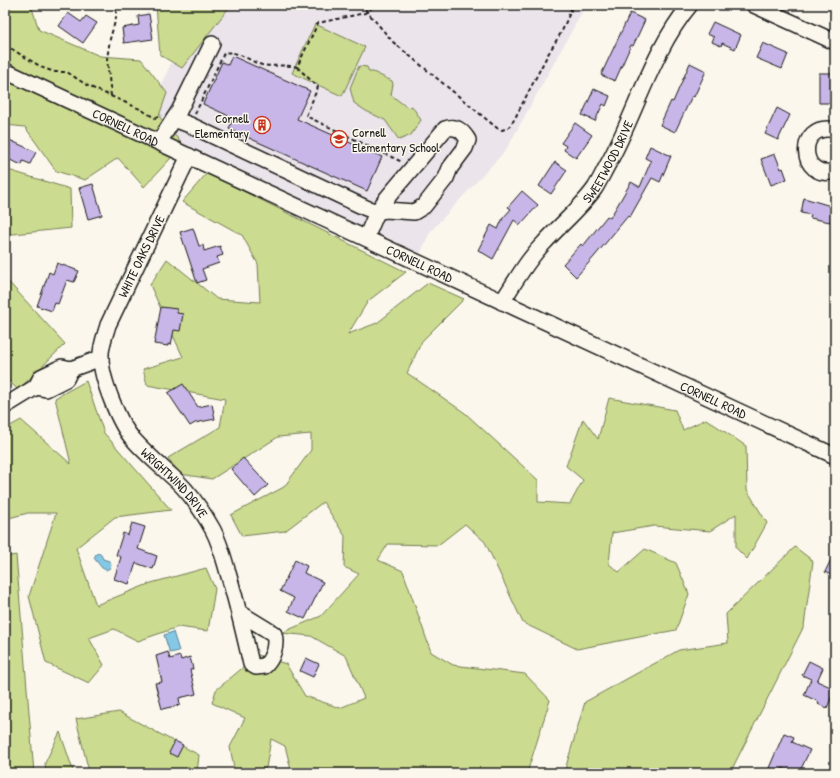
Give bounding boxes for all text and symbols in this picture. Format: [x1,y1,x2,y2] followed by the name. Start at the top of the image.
[90,104,163,150] street label: CORNELL ROAD
[195,109,249,142] place label: Cornell Elementary
[252,115,272,135] building icon: Cornell Elementary
[578,117,637,207] street label: SWEETWOOD DRIVE
[352,123,440,156] place label: Cornell Elementary School
[329,129,349,149] school or university icon: Cornell Elementary School
[113,212,169,300] street label: WHITE OAKS DRIVE
[383,240,456,287] street label: CORNELL ROAD
[677,376,750,423] street label: CORNELL ROAD
[137,444,213,521] street label: WRIGHTWIND DRIVE

